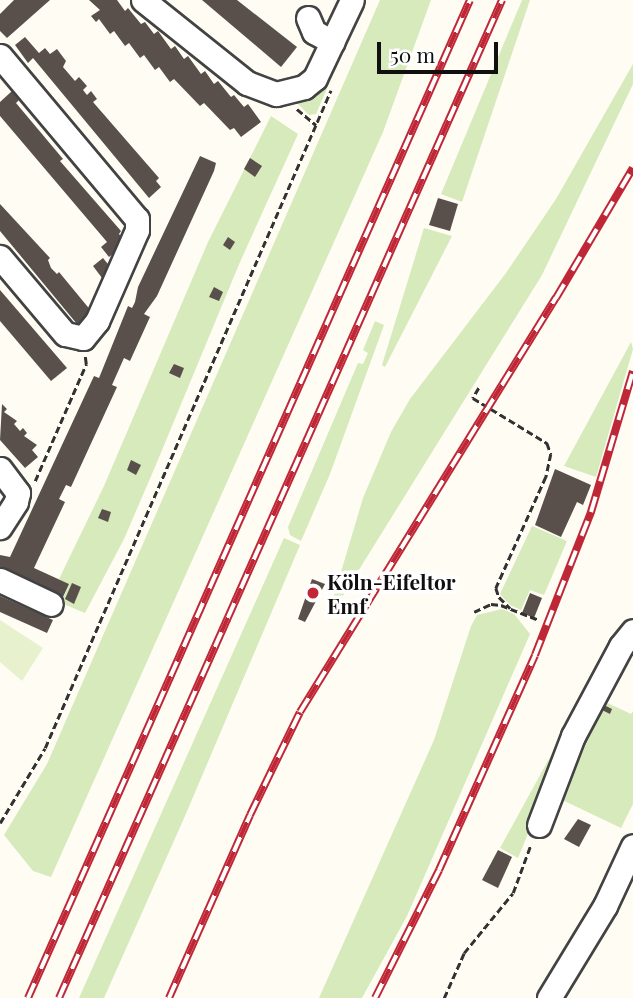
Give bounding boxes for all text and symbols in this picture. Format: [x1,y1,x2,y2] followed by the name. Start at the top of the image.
[381,28,502,72] scale bar
[390,40,435,68] text: 50 m
[327,568,456,618] place label: Köln-Eifeltor Emf
[305,585,321,601] marker: Köln-Eifeltor Emf

